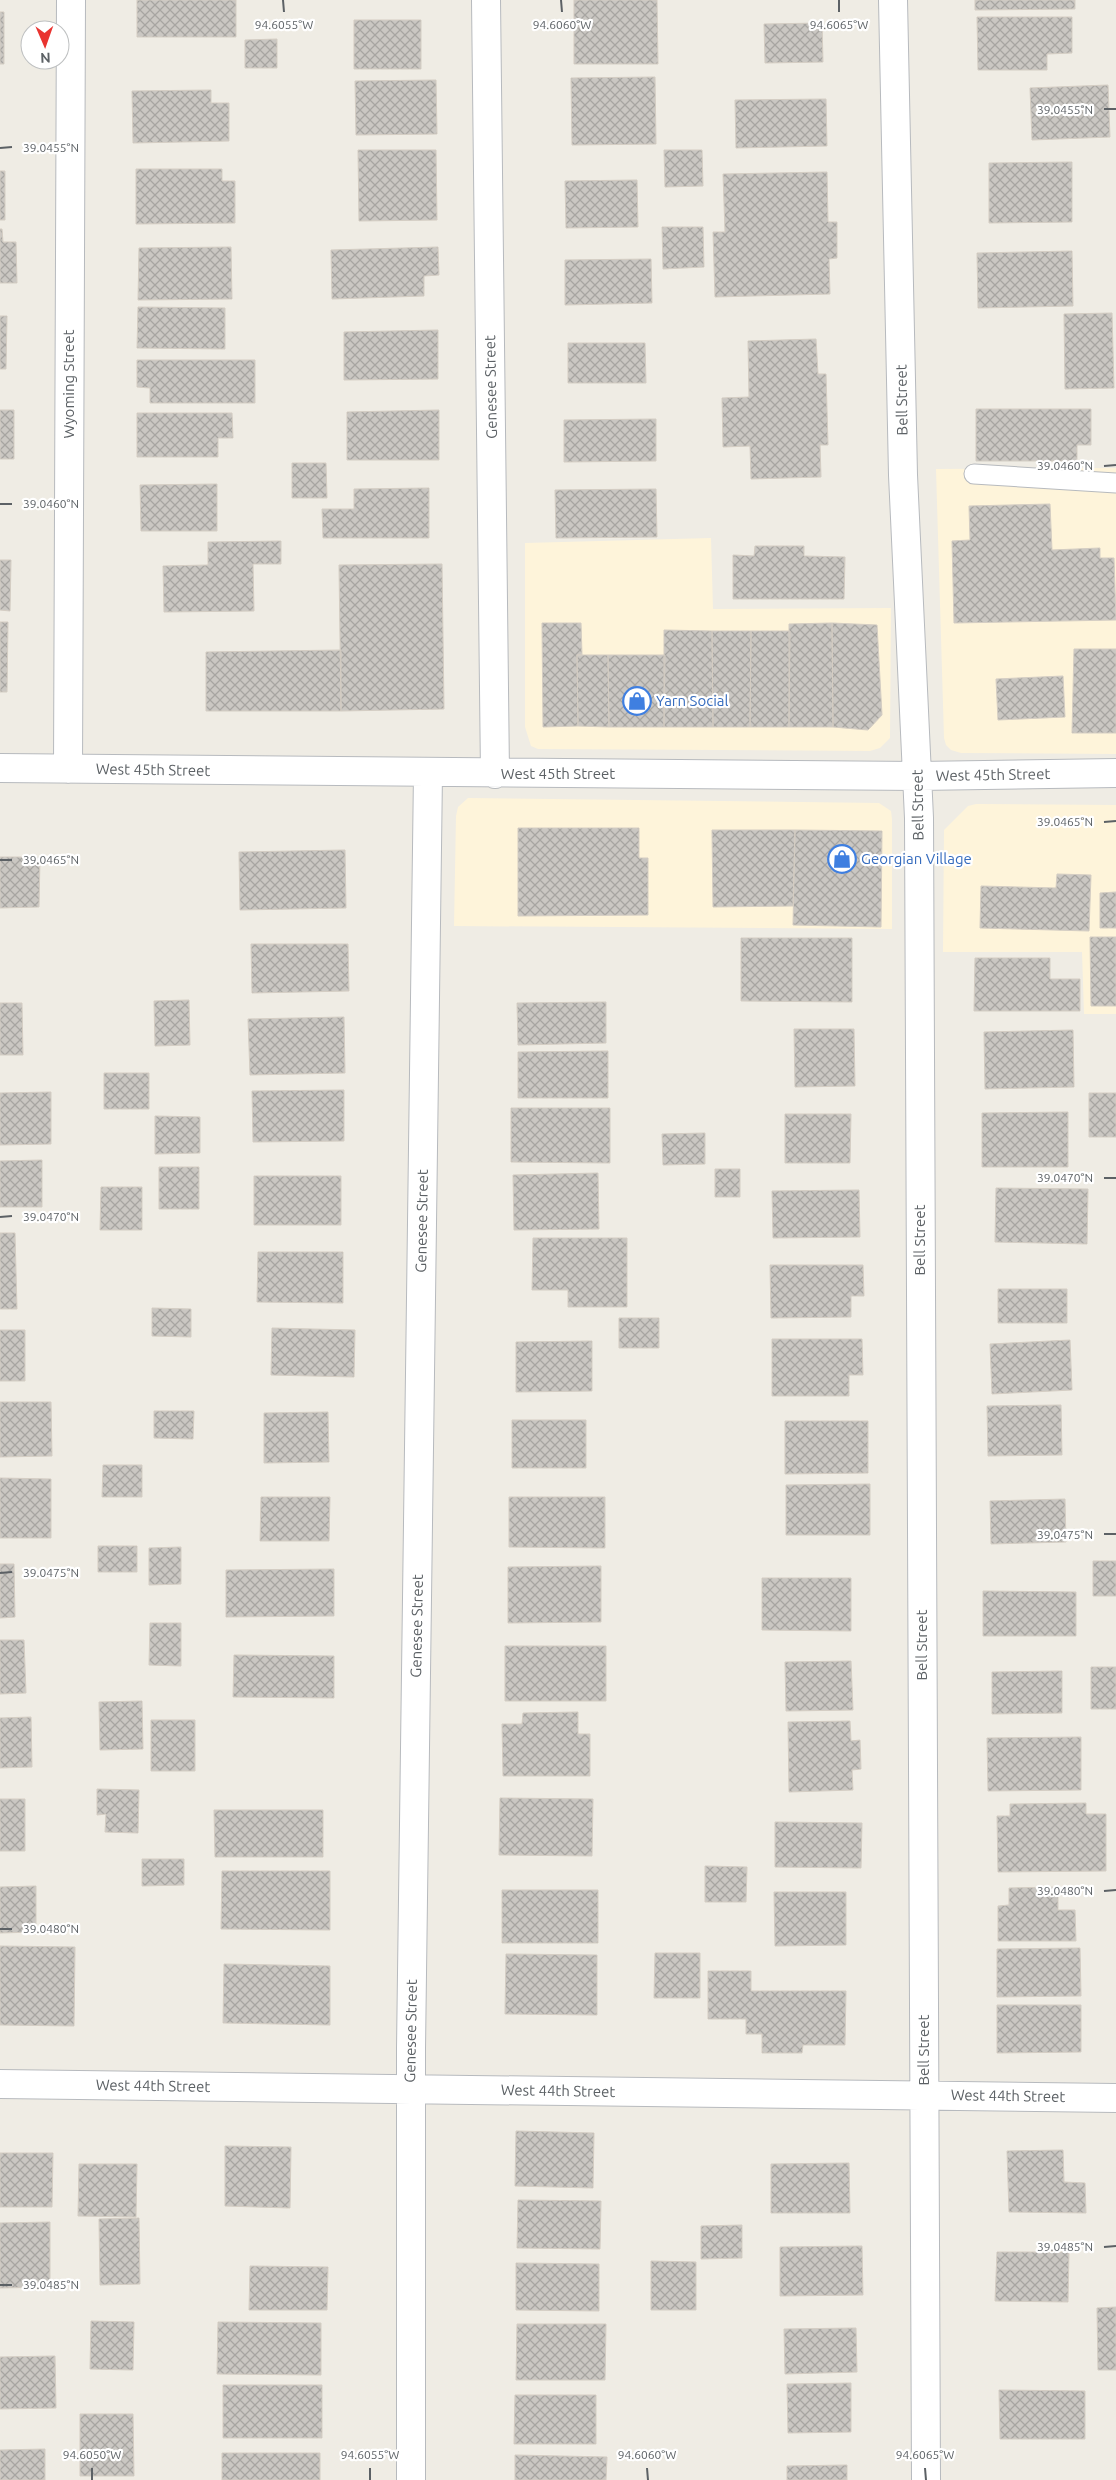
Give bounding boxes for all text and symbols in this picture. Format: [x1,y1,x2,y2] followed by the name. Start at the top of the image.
[255,18,313,31] text: 94.6055°W
[533,18,591,31] text: 94.6060°W
[810,18,868,31] text: 94.6065°W
[20,20,70,70] north arrow
[40,50,51,66] text: N
[1037,103,1093,116] text: 39.0455°N
[23,141,79,154] text: 39.0455°N
[60,329,77,438] street label: Wyoming Street
[481,335,500,439] street label: Genesee Street
[892,364,911,436] street label: Bell Street
[1037,459,1093,472] text: 39.0460°N
[23,497,79,510] text: 39.0460°N
[622,686,652,716] shop icon: Yarn Social
[656,692,729,709] place label: Yarn Social
[96,760,210,779] street label: West 45th Street
[501,765,615,782] street label: West 45th Street
[936,765,1050,784] street label: West 45th Street
[908,769,927,841] street label: Bell Street
[1037,815,1093,828] text: 39.0465°N
[827,844,857,874] shop icon: Georgian Village
[861,850,972,867] place label: Georgian Village
[23,853,79,866] text: 39.0465°N
[412,1169,431,1273] street label: Genesee Street
[1037,1171,1093,1184] text: 39.0470°N
[911,1204,928,1275] street label: Bell Street
[23,1210,79,1223] text: 39.0470°N
[1037,1528,1093,1541] text: 39.0475°N
[23,1566,79,1579] text: 39.0475°N
[407,1574,426,1678] street label: Genesee Street
[913,1609,930,1680] street label: Bell Street
[1037,1884,1093,1897] text: 39.0480°N
[23,1922,79,1935] text: 39.0480°N
[401,1979,420,2083] street label: Genesee Street
[915,2014,932,2085] street label: Bell Street
[96,2076,210,2095] street label: West 44th Street
[501,2081,615,2100] street label: West 44th Street
[951,2086,1065,2105] street label: West 44th Street
[1037,2240,1093,2253] text: 39.0485°N
[23,2278,79,2291] text: 39.0485°N
[63,2448,121,2461] text: 94.6050°W
[341,2448,399,2461] text: 94.6055°W
[618,2448,676,2461] text: 94.6060°W
[896,2448,954,2461] text: 94.6065°W

